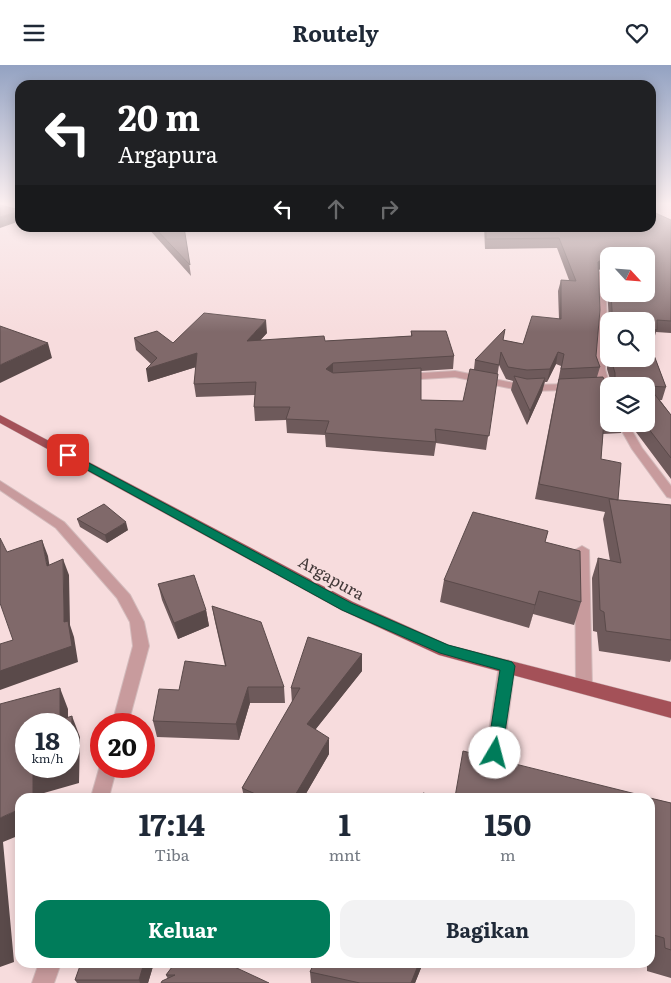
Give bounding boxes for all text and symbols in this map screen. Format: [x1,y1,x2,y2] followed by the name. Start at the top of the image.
[292,16,379,49] text: Routely
[20,19,48,47] icon: menu
[623,19,651,47] icon: heart
[118,90,200,142] text: 20 m
[35,100,100,165] icon: left
[118,137,218,170] text: Argapura
[269,195,297,223] icon: left
[322,195,350,223] icon: ahead
[375,195,403,223] icon: right
[600,247,655,303] north arrow
[600,247,655,432] map controls
[600,312,655,367] button: search
[600,377,655,432] button: layers
[47,434,89,476] pin
[54,441,82,469] icon: arrive
[295,549,370,605] street label: Argapura
[90,713,155,778] speed limit sign: 20
[35,721,60,758] text: 18
[468,726,520,778] position arrow
[32,749,63,767] text: km/h
[139,801,205,845] text: 17:14
[338,801,351,845] text: 1
[484,801,531,845] text: 150
[154,842,189,866] text: Tiba
[329,842,361,866] text: mnt
[500,842,516,866] text: m
[35,900,330,958] button: Keluar
[340,900,635,958] button: Bagikan

